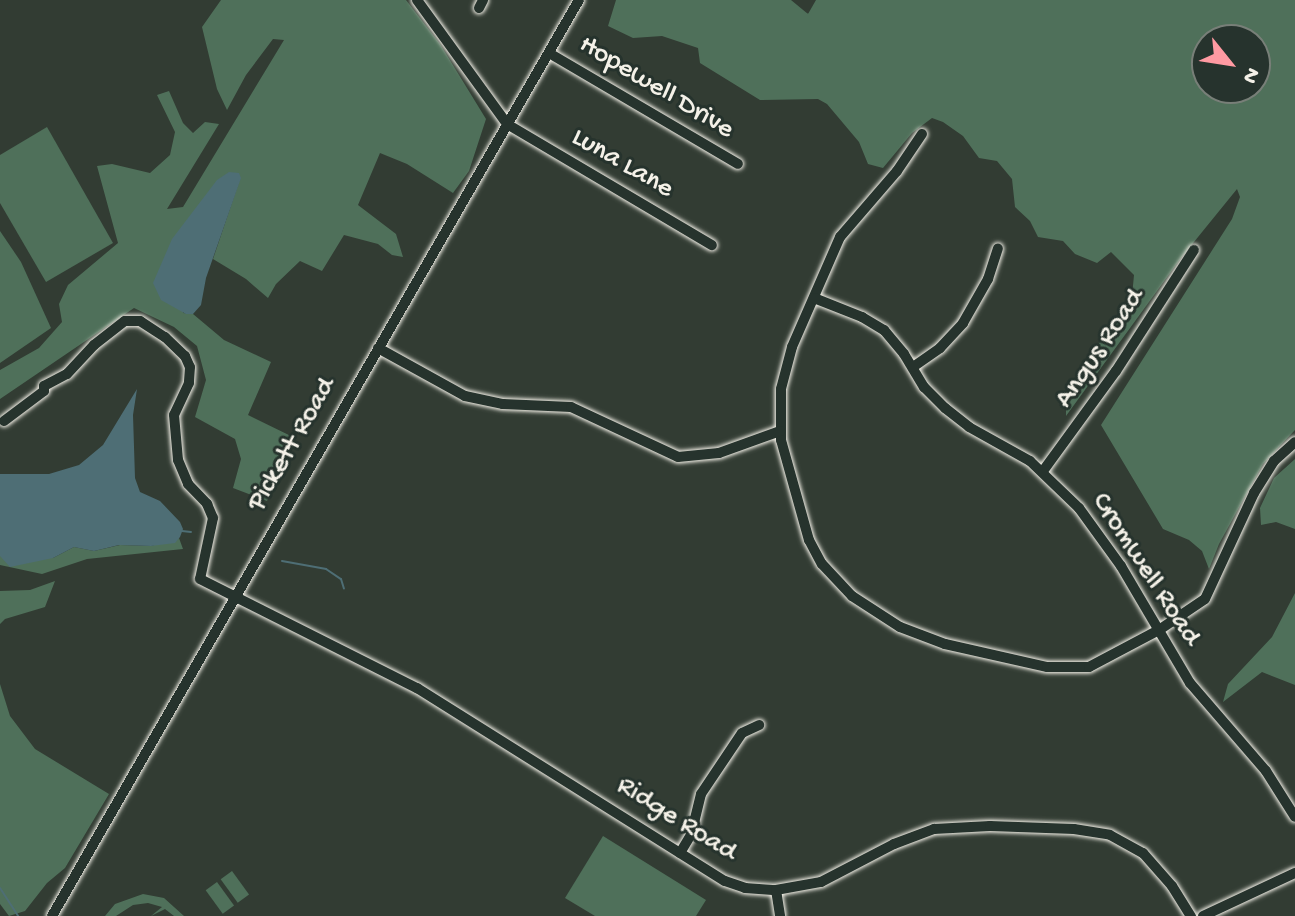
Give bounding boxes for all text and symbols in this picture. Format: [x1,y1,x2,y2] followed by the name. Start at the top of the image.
[1191,24,1271,104] north arrow
[572,29,740,147] street label: Hopewell Drive
[1235,62,1265,88] text: N
[565,121,679,207] street label: Luna Lane
[1049,283,1153,415] street label: Angus Road
[241,372,345,518] street label: Pickett Road
[1083,487,1207,653] street label: Cromwell Road
[610,770,742,870] street label: Ridge Road

